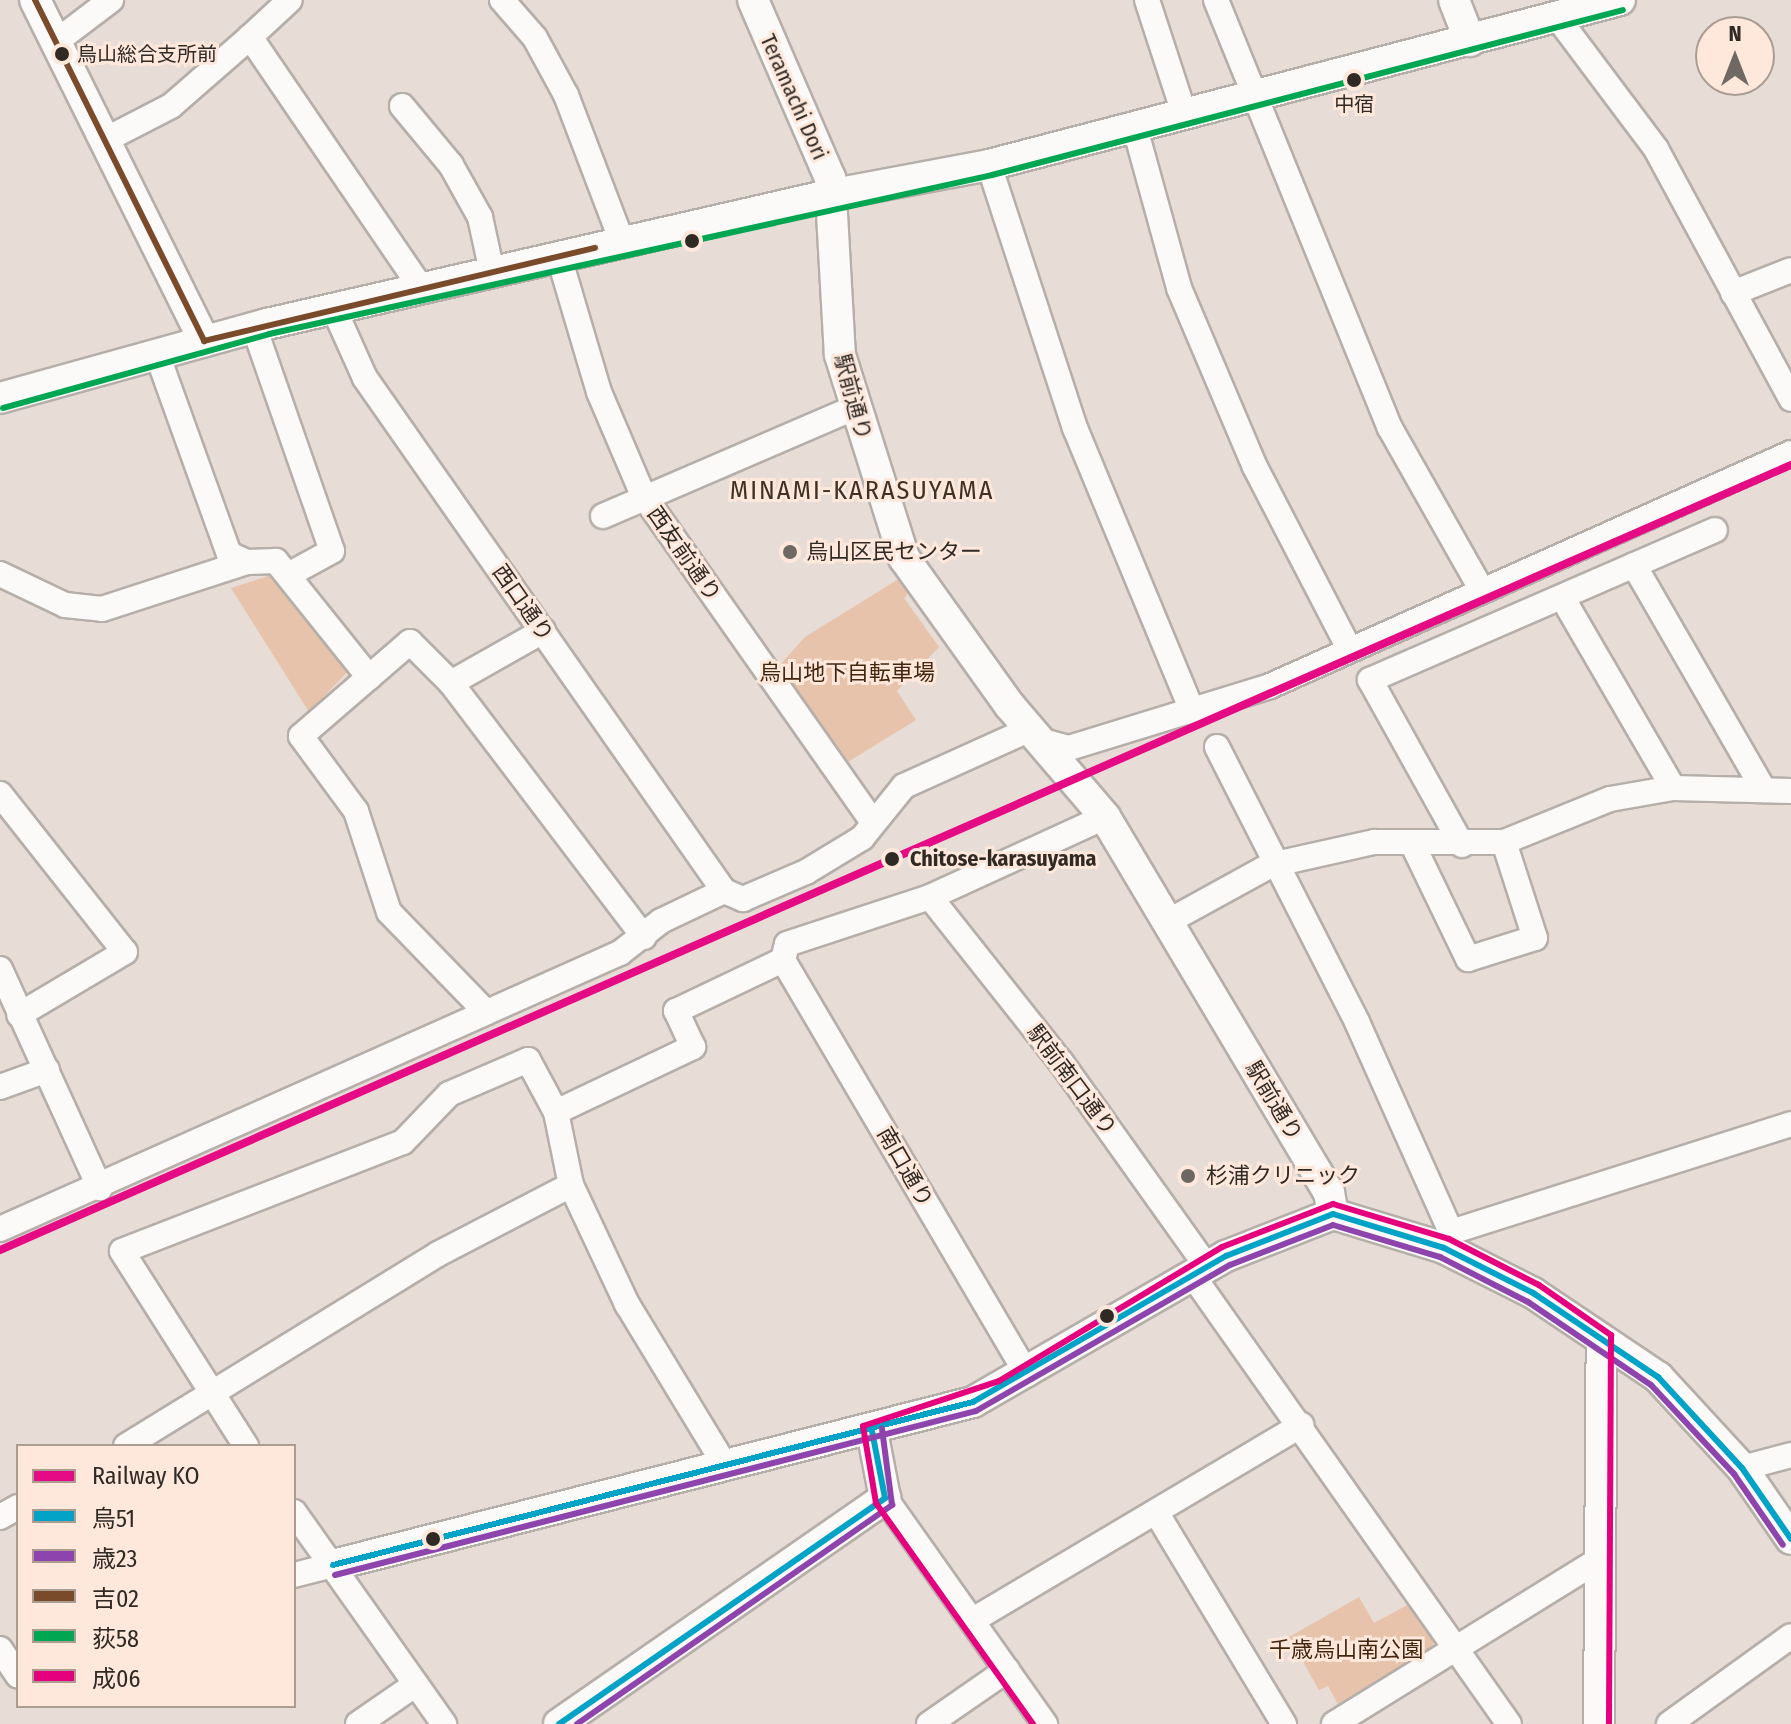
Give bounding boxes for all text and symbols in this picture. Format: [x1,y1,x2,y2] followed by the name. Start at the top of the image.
[1695,16,1775,96] north arrow
[1728,20,1742,47] text: N
[755,30,833,164] street label: Teramachi Dori
[77,42,217,66] place label: 烏山総合支所前
[54,46,70,62] marker: 烏山総合支所前
[1346,72,1362,88] marker: 中宿
[1334,92,1374,116] place label: 中宿
[684,233,700,249] unlabelled marker
[829,351,877,443] street label: 駅前通り
[730,475,994,507] district label: MINAMI-KARASUYAMA
[642,501,726,607] street label: 西友前通り
[806,539,982,565] place label: 烏山区民センター
[781,543,799,561] marker: 烏山区民センター
[487,559,559,647] street label: 西口通り
[759,660,935,686] park label: 烏山地下自転車場
[910,846,1096,872] place label: Chitose-karasuyama
[881,848,903,870] marker: Chitose-karasuyama
[1022,1019,1122,1141] street label: 駅前南口通り
[1240,1056,1308,1146] street label: 駅前通り
[872,1122,938,1212] street label: 南口通り
[1206,1163,1360,1189] place label: 杉浦クリニック
[1177,1165,1199,1187] marker: 杉浦クリニック
[1099,1308,1115,1324] unlabelled marker
[16,1444,296,1708] legend
[92,1462,200,1490] text: Railway KO
[92,1505,135,1533] text: 烏51
[425,1531,441,1547] unlabelled marker
[92,1545,137,1573] text: 歳23
[92,1585,139,1613] text: 吉02
[92,1625,139,1653] text: 荻58
[1269,1637,1423,1663] park label: 千歳烏山南公園
[92,1665,140,1693] text: 成06

